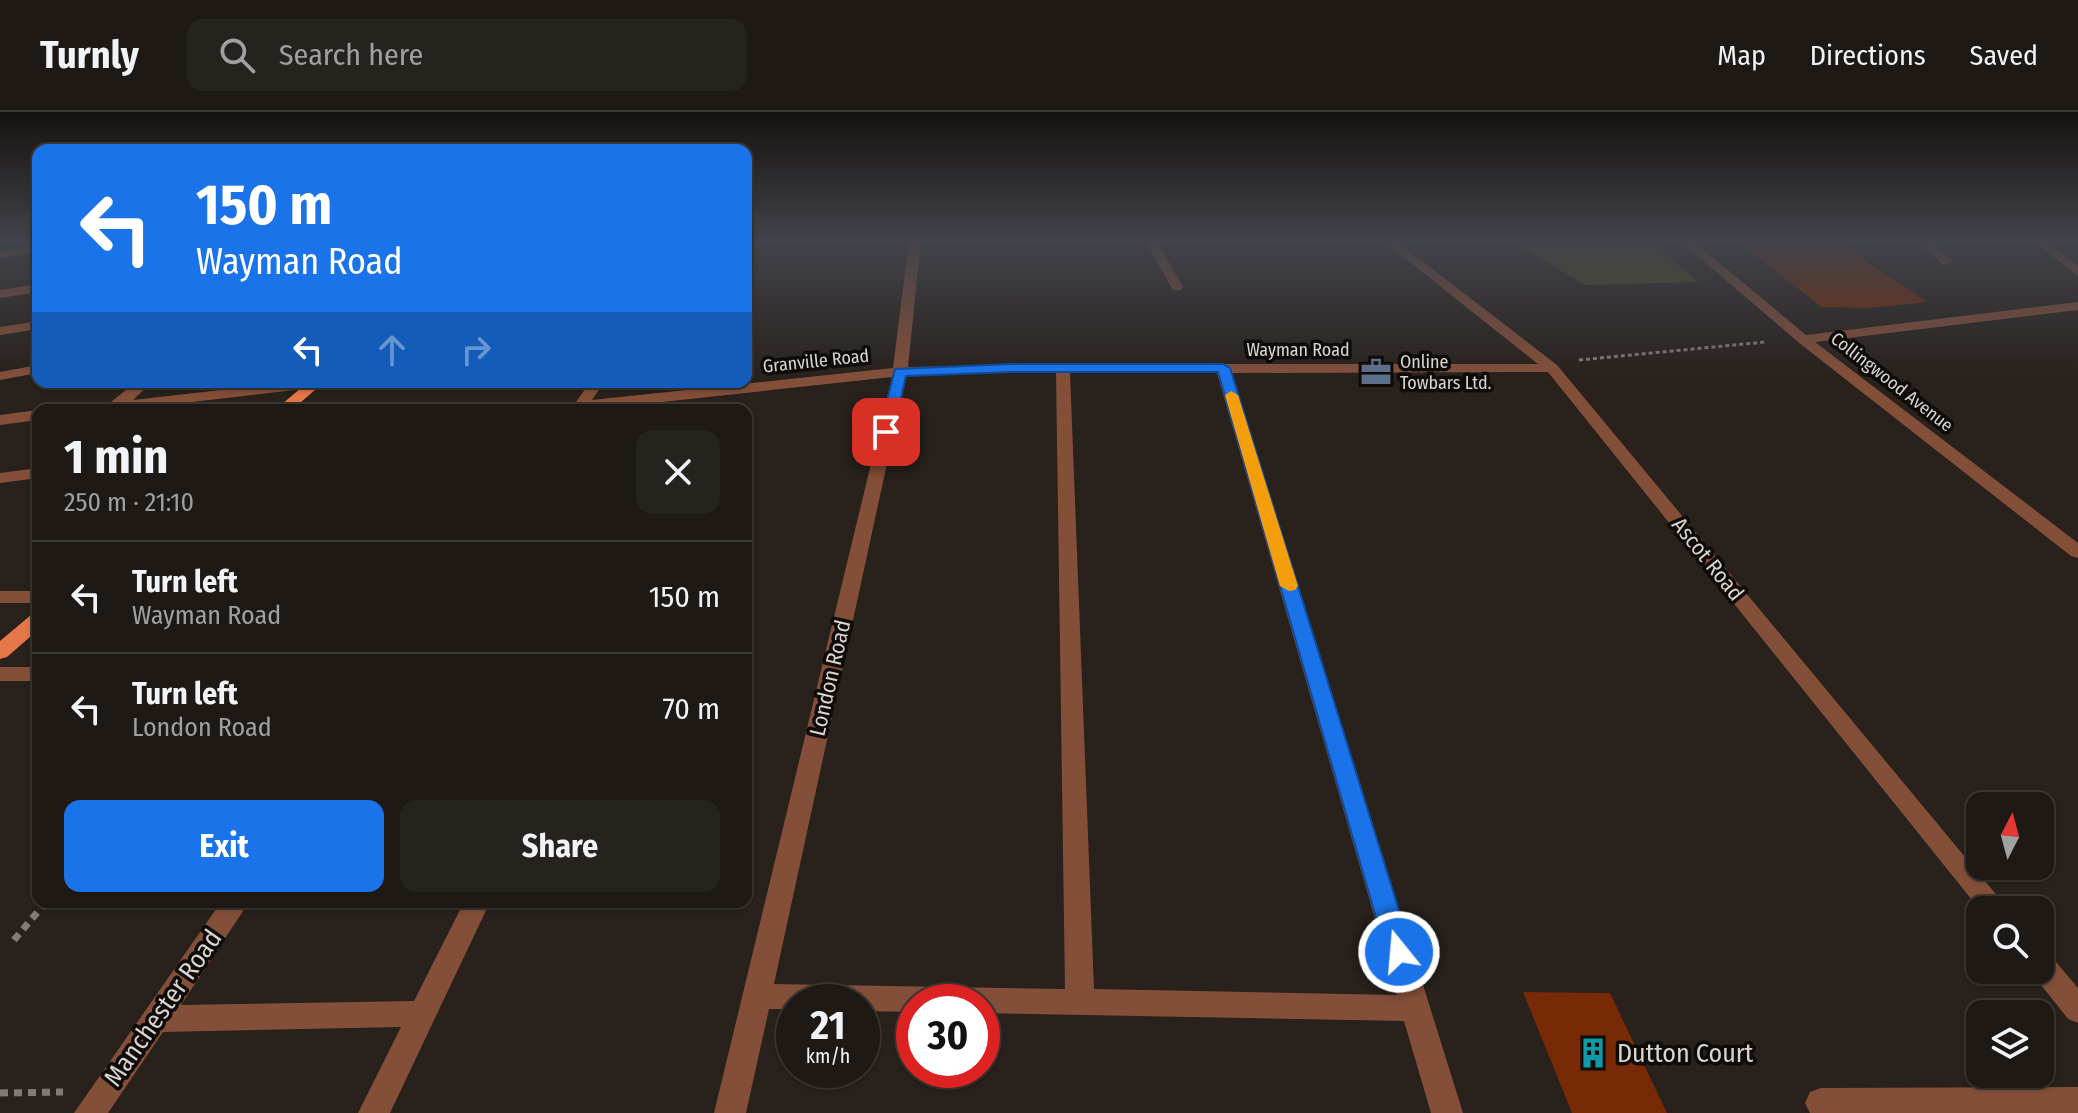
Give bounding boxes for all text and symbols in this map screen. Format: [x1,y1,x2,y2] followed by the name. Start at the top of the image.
[187,19,747,91] search box
[40,32,139,78] text: Turnly
[215,33,259,77] icon: search
[279,37,423,73] text: Search here
[1717,39,1766,72] text: Map
[1810,39,1926,72] text: Directions
[1970,39,2038,72] text: Saved
[196,172,332,239] text: 150 m
[64,176,168,280] icon: left
[196,240,402,284] text: Wayman Road
[1827,327,1958,437] street label: Collingwood Avenue
[286,328,330,372] icon: left
[370,328,414,372] icon: ahead
[454,328,498,372] icon: right
[1246,339,1350,361] street label: Wayman Road
[762,344,870,378] street label: Granville Road
[1400,351,1492,394] place label: Online Towbars Ltd.
[1359,355,1393,389] office icon: Online Towbars Ltd.
[852,398,920,466] pin
[864,410,908,454] icon: arrive
[64,428,169,486] text: 1 min
[636,430,720,514] button: close
[64,487,194,518] text: 250 m · 21:10
[1666,512,1750,606] street label: Ascot Road
[132,564,238,600] text: Turn left
[64,575,108,619] icon: left
[649,579,720,615] text: 150 m
[132,600,281,631] text: Wayman Road
[804,617,856,739] street label: London Road
[132,676,238,712] text: Turn left
[64,687,108,731] icon: left
[662,691,720,727] text: 70 m
[132,712,272,743] text: London Road
[1966,792,2054,880] north arrow
[1966,792,2054,1088] map controls
[64,800,384,892] button: Exit
[400,800,720,892] button: Share
[1966,896,2054,984] button: search
[1357,910,1441,994] position arrow
[98,924,228,1092] street label: Manchester Road
[896,984,1000,1088] speed limit sign: 30
[1966,1000,2054,1088] button: layers
[811,1002,845,1050] text: 21
[1576,1036,1610,1070] building icon: Dutton Court
[1617,1038,1754,1069] place label: Dutton Court
[806,1044,850,1068] text: km/h

